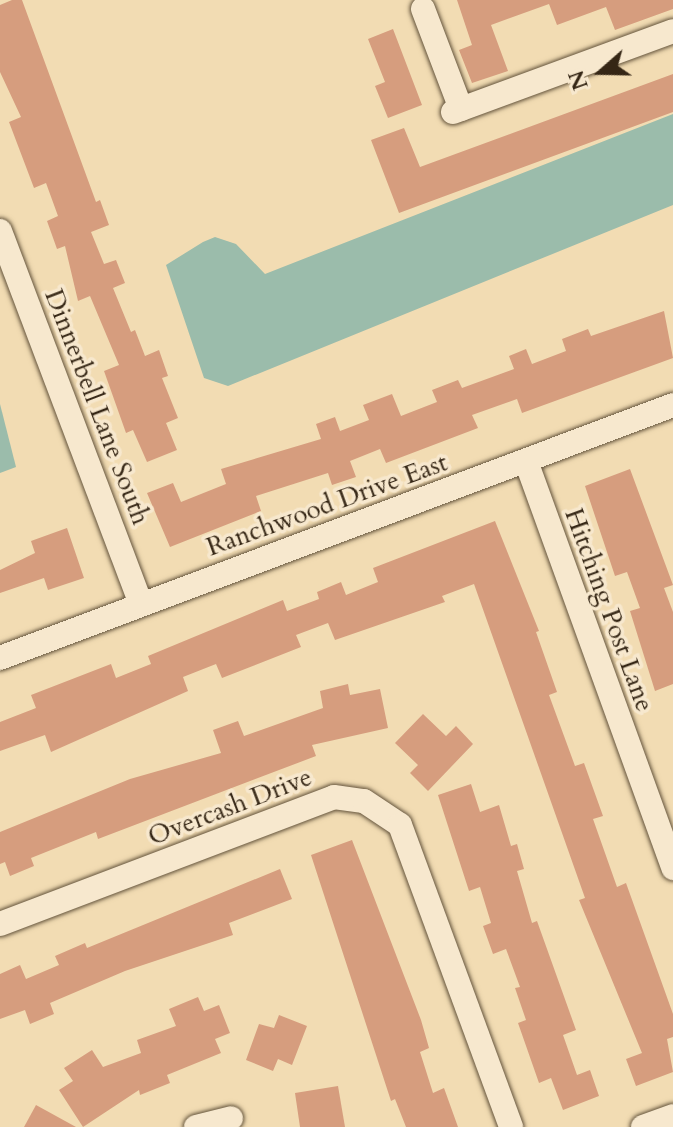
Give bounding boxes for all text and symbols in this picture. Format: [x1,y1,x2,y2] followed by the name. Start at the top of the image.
[561,32,641,112] north arrow
[561,66,596,94] text: N
[38,285,156,529] street label: Dinnerbell Lane South
[202,447,452,563] street label: Ranchwood Drive East
[558,504,660,716] street label: Hitching Post Lane
[144,761,316,853] street label: Overcash Drive

